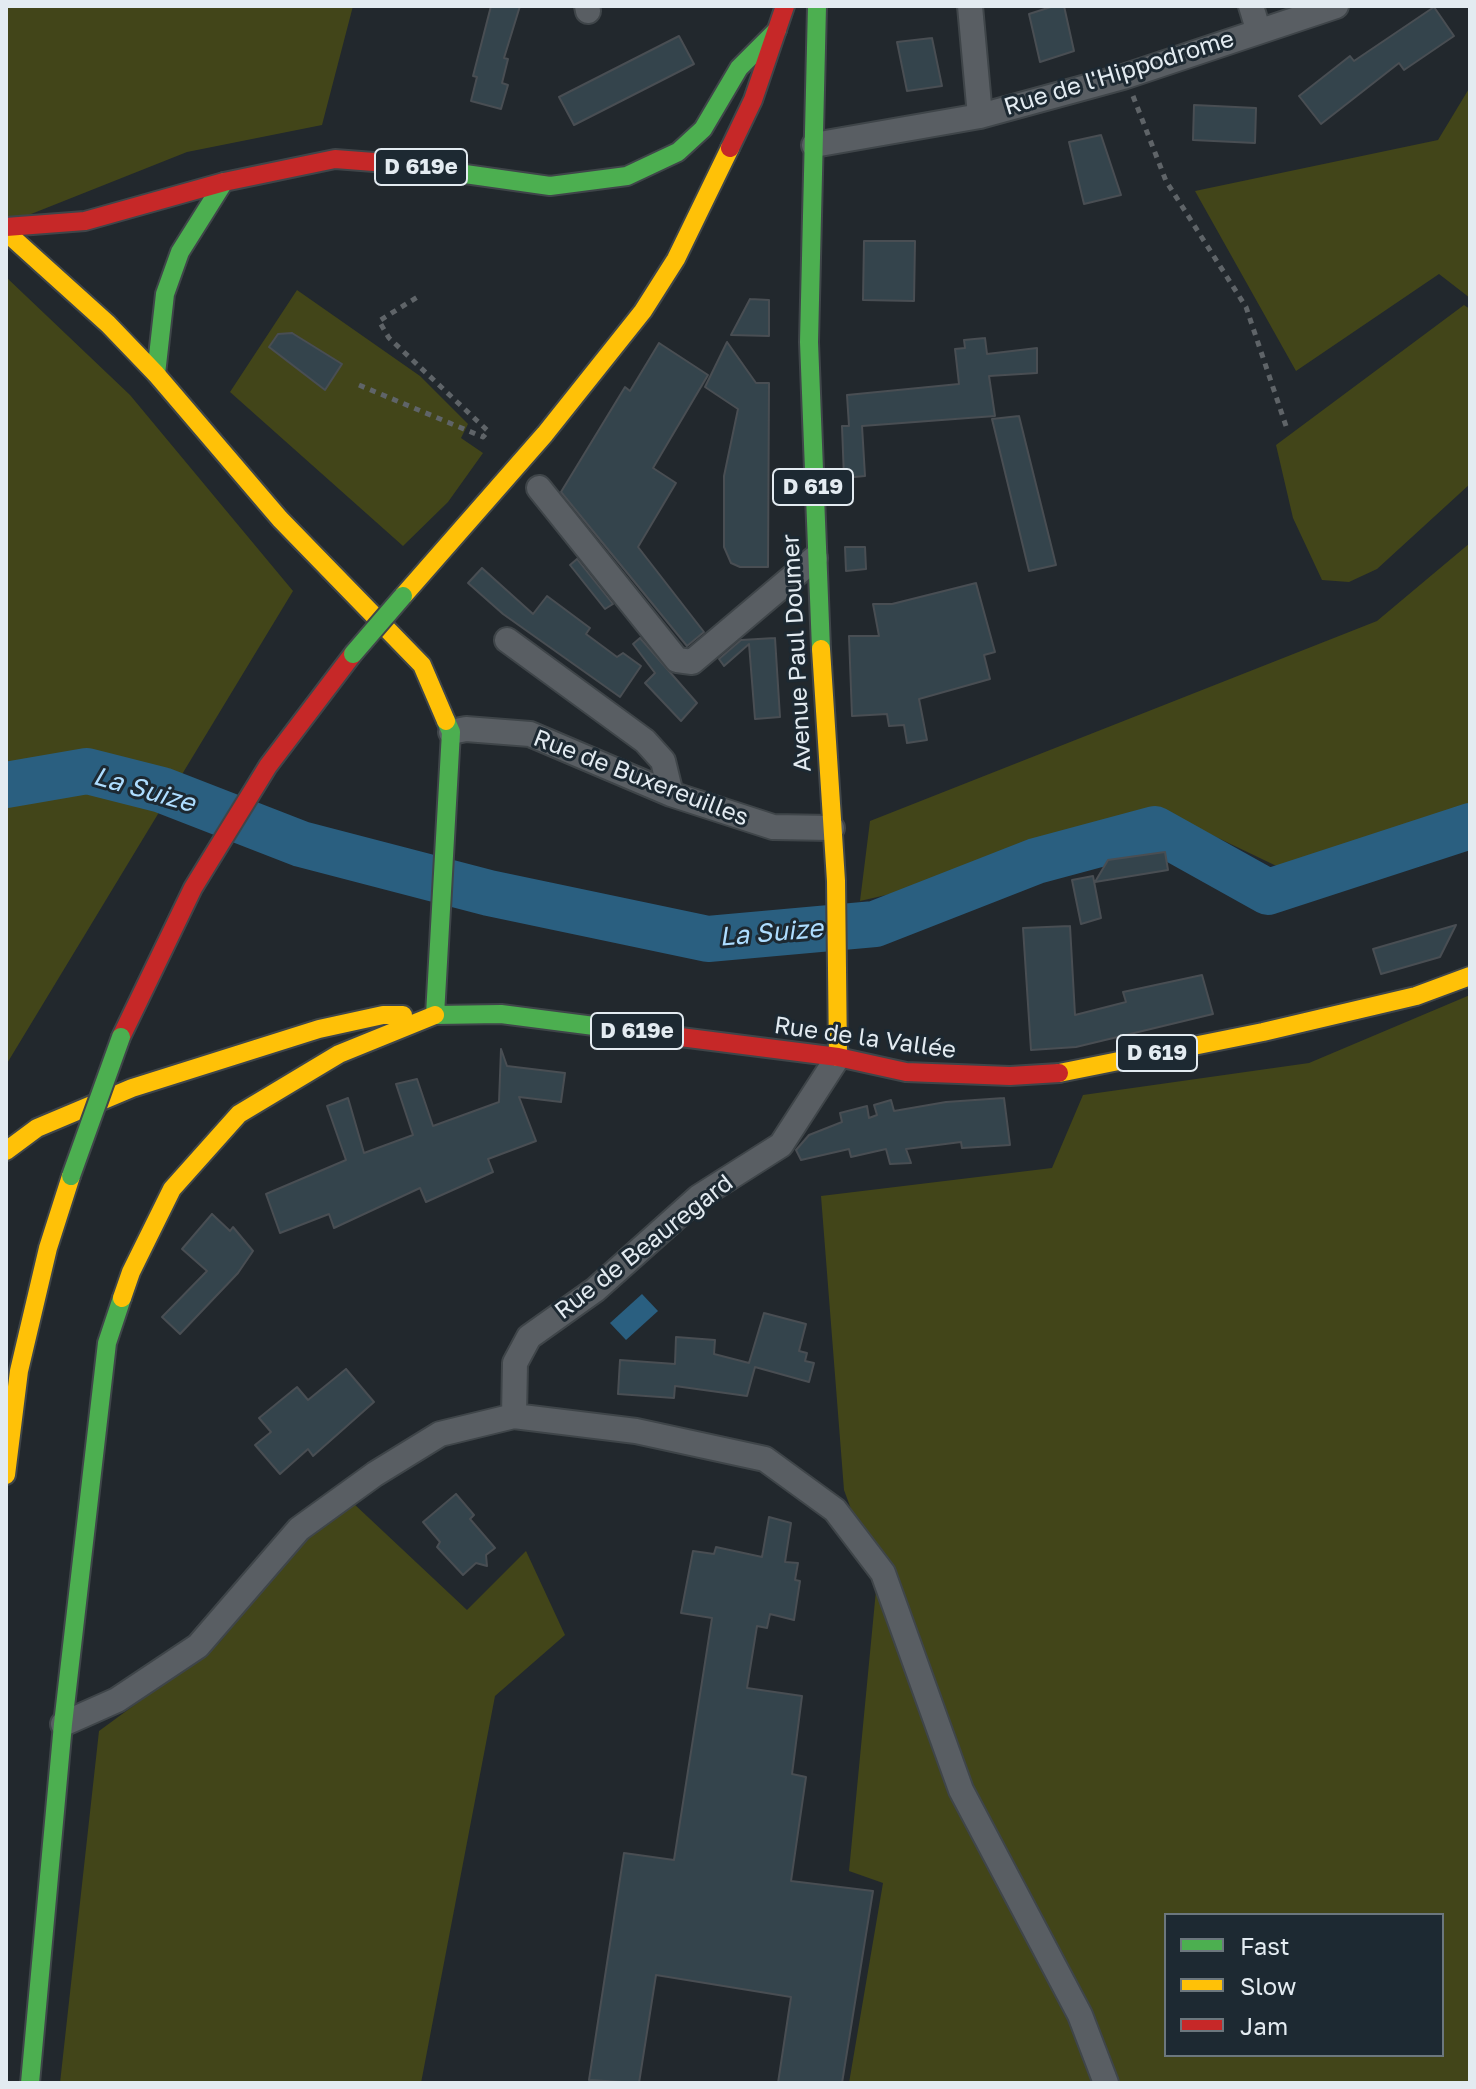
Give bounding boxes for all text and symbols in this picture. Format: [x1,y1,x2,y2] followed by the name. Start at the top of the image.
[1001,24,1237,122] street label: Rue de l'Hippodrome
[375,149,467,185] road number: D 619e
[773,469,853,505] road number: D 619
[776,533,818,773] street label: Avenue Paul Doumer
[529,724,753,832] street label: Rue de Buxereuilles
[90,761,198,819] water label: La Suize
[718,913,824,953] water label: La Suize
[772,1011,958,1065] street label: Rue de la Vallée
[591,1013,683,1049] road number: D 619e
[1117,1035,1197,1071] road number: D 619
[549,1168,739,1326] street label: Rue de Beauregard
[1164,1913,1444,2057] legend
[1240,1931,1290,1960] text: Fast
[1240,1971,1296,2000] text: Slow
[1240,2011,1288,2040] text: Jam

